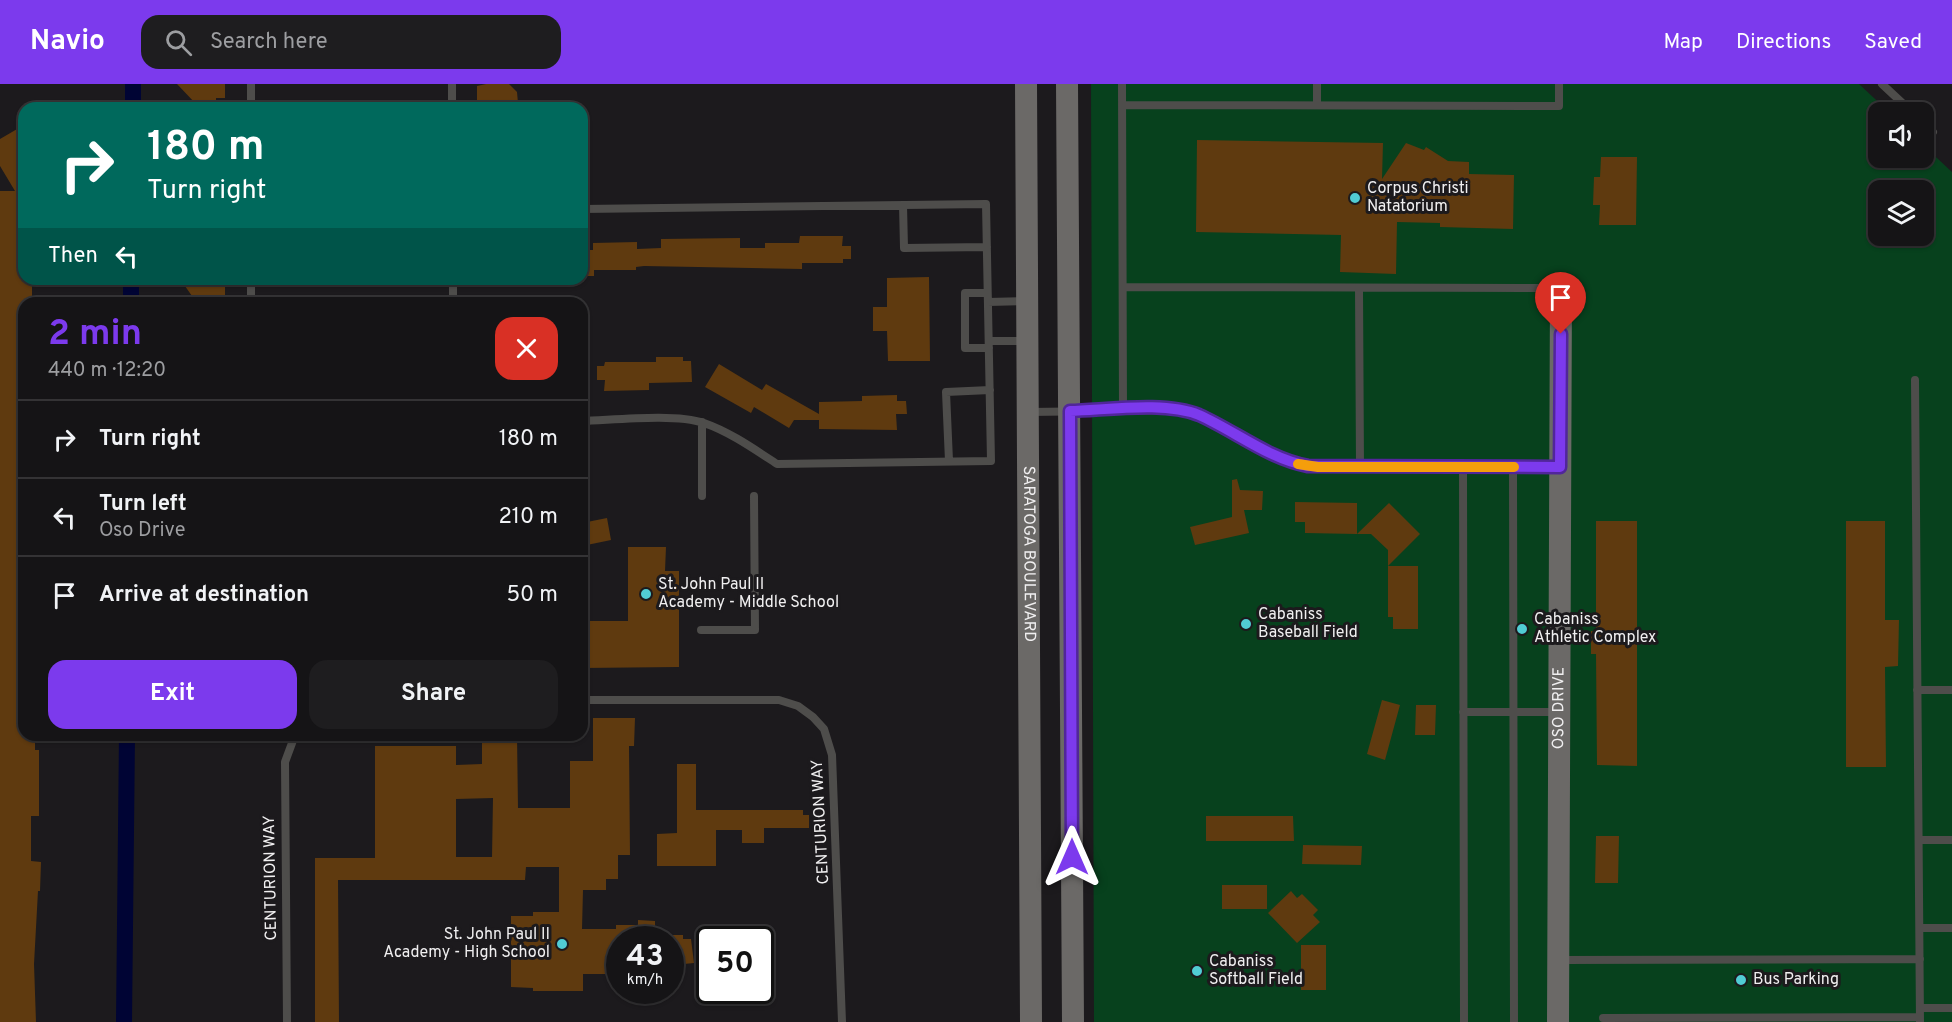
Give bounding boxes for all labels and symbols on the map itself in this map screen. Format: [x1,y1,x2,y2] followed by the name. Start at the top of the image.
[1367,179,1469,217] place label: Corpus Christi Natatorium
[1348,191,1362,205] marker: Corpus Christi Natatorium
[1535,272,1586,334] pin
[1018,466,1039,642] street label: SARATOGA BOULEVARD
[658,575,839,613] place label: St. John Paul II Academy - Middle School
[639,587,653,601] marker: St. John Paul II Academy - Middle School
[1258,605,1358,643] place label: Cabaniss Baseball Field
[1534,610,1656,648] place label: Cabaniss Athletic Complex
[1239,617,1253,631] marker: Cabaniss Baseball Field
[1515,622,1529,636] marker: Cabaniss Athletic Complex
[1549,667,1569,749] street label: OSO DRIVE
[808,759,834,885] street label: CENTURION WAY
[260,815,282,941] street label: CENTURION WAY
[1040,825,1104,889] position arrow
[383,925,550,963] place label: St. John Paul II Academy - High School
[696,926,774,1004] speed limit sign: 50
[555,937,569,951] marker: St. John Paul II Academy - High School
[1209,952,1303,990] place label: Cabaniss Softball Field
[1190,964,1204,978] marker: Cabaniss Softball Field
[1753,970,1839,990] place label: Bus Parking
[1734,973,1748,987] marker: Bus Parking

